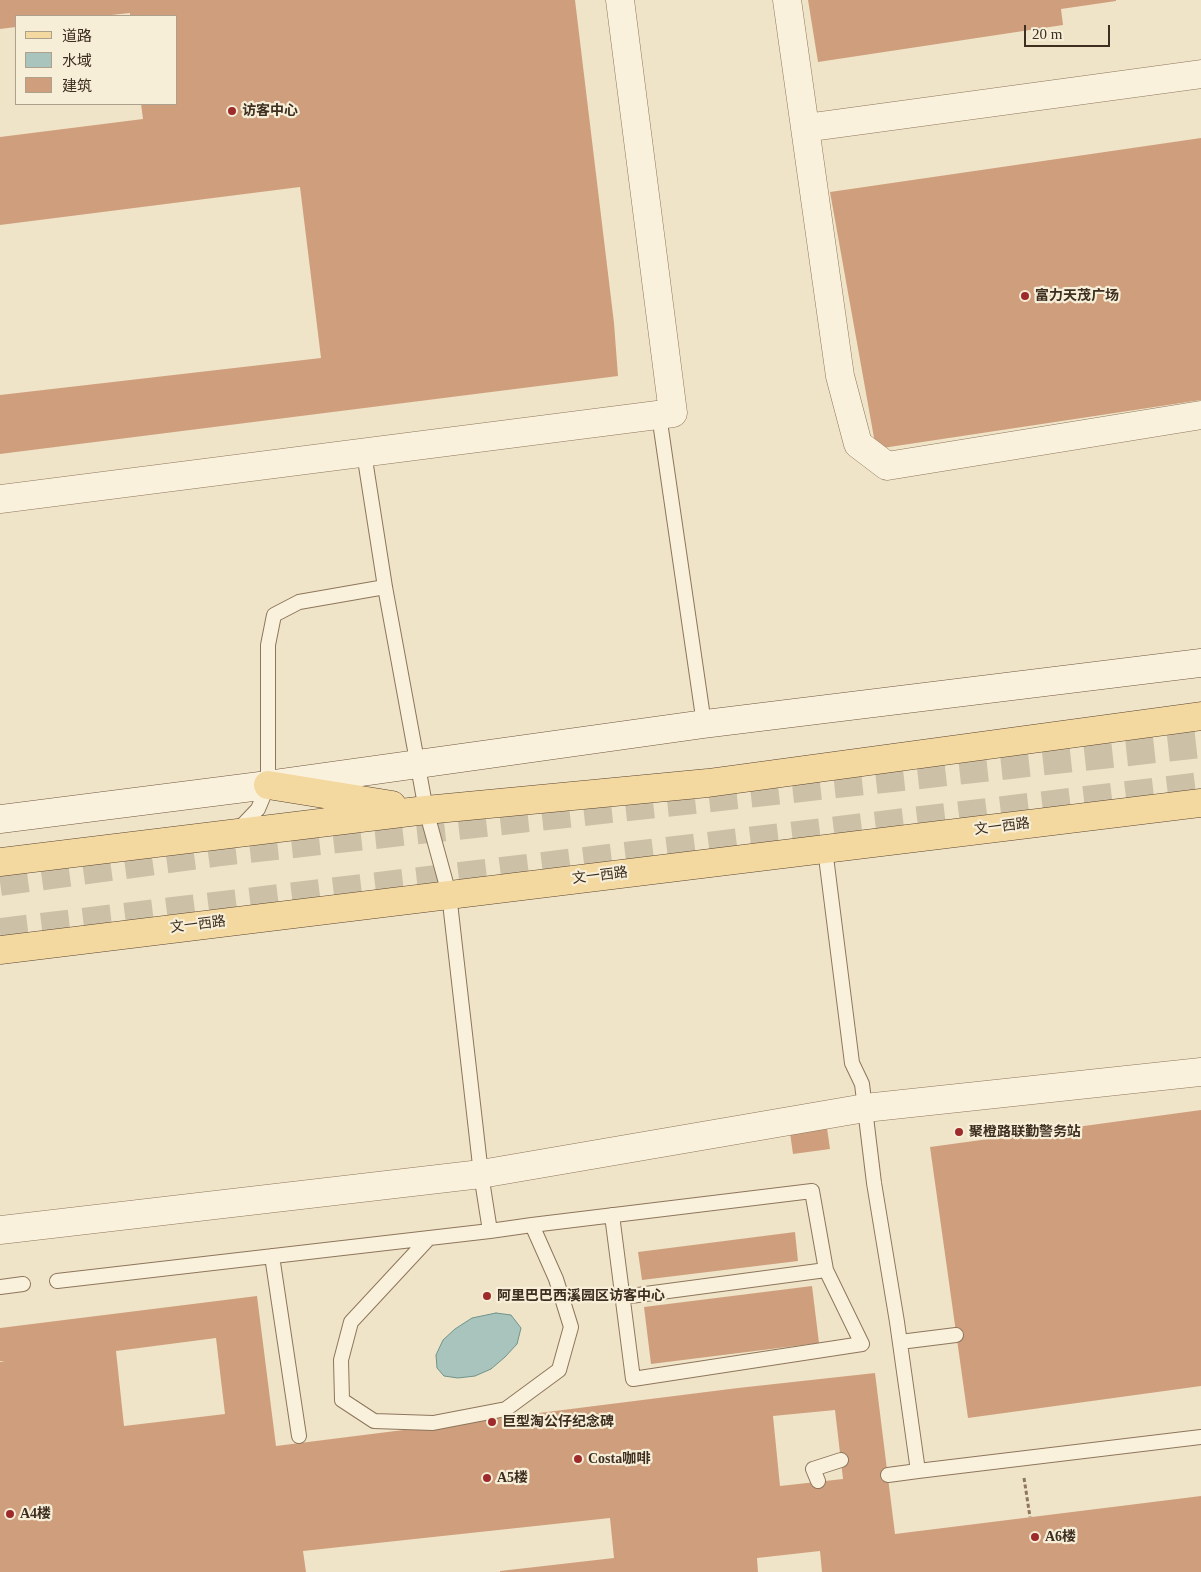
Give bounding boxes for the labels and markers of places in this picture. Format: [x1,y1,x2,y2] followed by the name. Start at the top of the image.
[242,103,298,119] place label: 访客中心
[226,105,238,117] marker: 访客中心
[1035,288,1119,304] place label: 富力天茂广场
[1019,290,1031,302] marker: 富力天茂广场
[969,1124,1081,1140] place label: 聚橙路联勤警务站
[953,1126,965,1138] marker: 聚橙路联勤警务站
[497,1288,665,1304] place label: 阿里巴巴西溪园区访客中心
[481,1290,493,1302] marker: 阿里巴巴西溪园区访客中心
[502,1414,614,1430] place label: 巨型淘公仔纪念碑
[486,1416,498,1428] marker: 巨型淘公仔纪念碑
[588,1451,650,1467] place label: Costa咖啡
[572,1453,584,1465] marker: Costa咖啡
[497,1470,528,1486] place label: A5楼
[481,1472,493,1484] marker: A5楼
[20,1506,51,1522] place label: A4楼
[4,1508,16,1520] marker: A4楼
[1045,1529,1076,1545] place label: A6楼
[1029,1531,1041,1543] marker: A6楼

